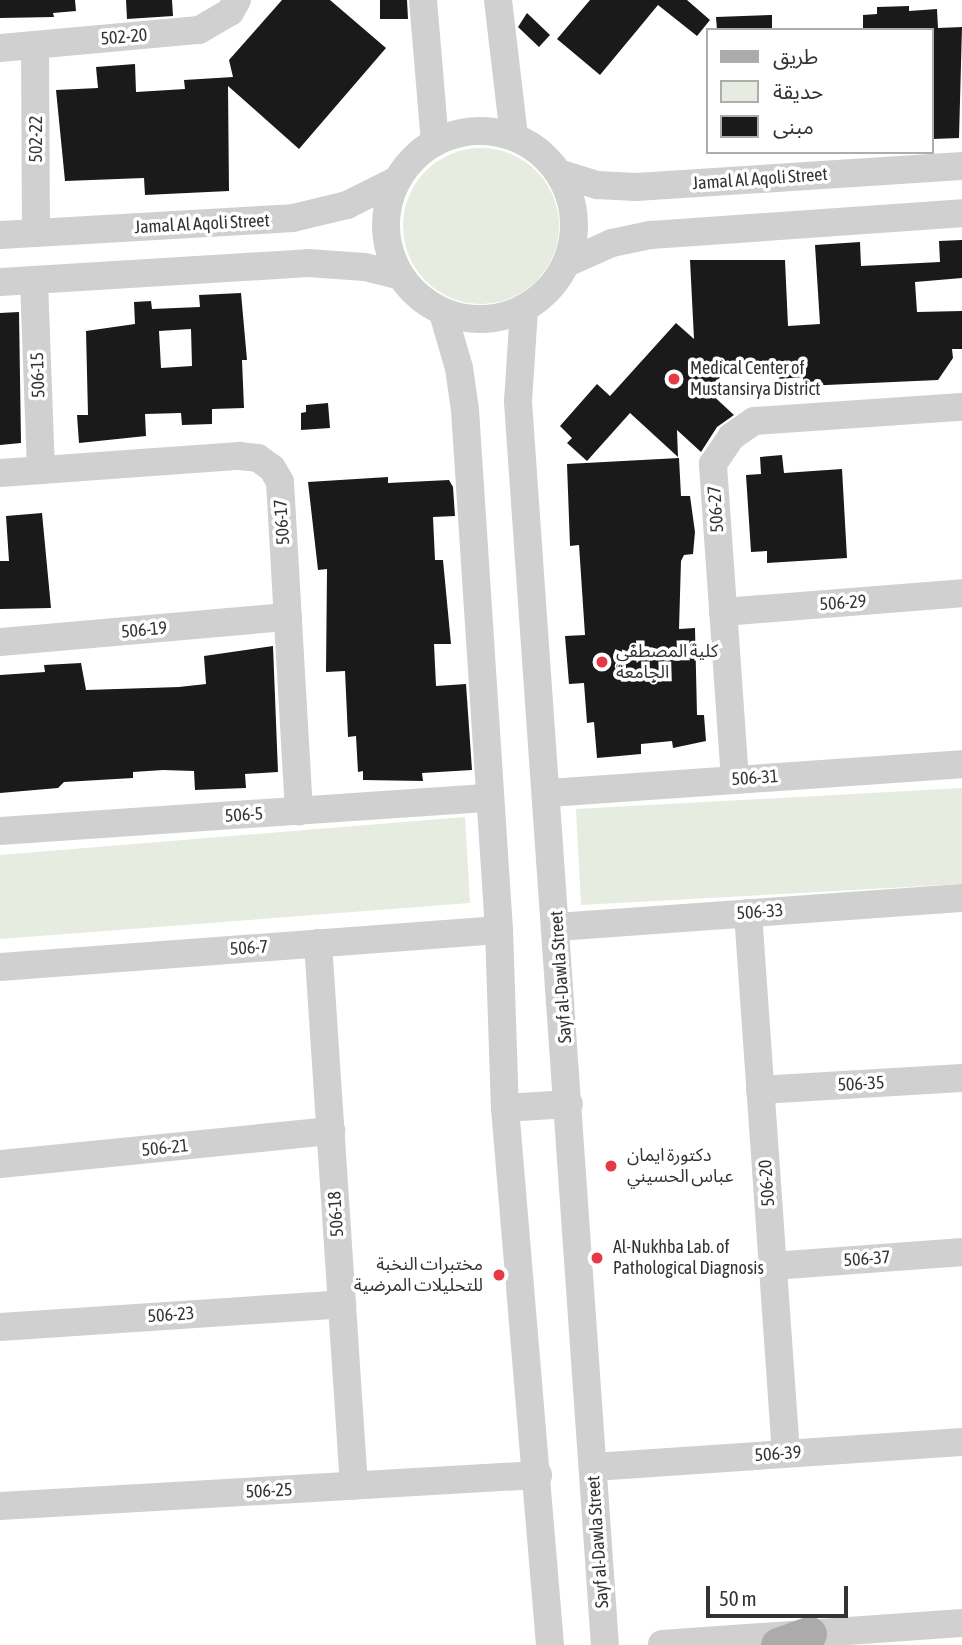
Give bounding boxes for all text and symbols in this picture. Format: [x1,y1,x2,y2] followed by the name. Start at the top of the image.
[100,24,148,50] street label: 502-20
[706,28,934,154] legend
[773,44,818,68] text: طريق
[773,79,823,103] text: حديقة
[773,114,814,138] text: مبنى
[25,116,47,162] street label: 502-22
[692,164,828,194] street label: Jamal Al Aqoli Street
[134,210,270,238] street label: Jamal Al Aqoli Street
[26,352,50,398] street label: 506-15
[690,358,820,400] place label: Medical Center of Mustansirya District
[664,369,684,389] marker: Medical Center of Mustansirya District
[704,485,728,533] street label: 506-27
[270,498,294,546] street label: 506-17
[819,591,867,615] street label: 506-29
[120,617,168,643] street label: 506-19
[616,641,718,684] place label: كلية المصطفى الجامعة
[594,654,610,670] marker: كلية المصطفى الجامعة
[731,766,779,790] street label: 506-31
[224,803,264,827] street label: 506-5
[736,900,784,924] street label: 506-33
[546,910,576,1044] street label: Sayf al-Dawla Street
[229,936,269,960] street label: 506-7
[837,1072,885,1096] street label: 506-35
[141,1135,189,1161] street label: 506-21
[627,1145,734,1188] place label: دكتورة ايمان عباس الحسيني
[601,1156,621,1176] marker: دكتورة ايمان عباس الحسيني
[755,1159,779,1207] street label: 506-20
[324,1190,348,1238] street label: 506-18
[613,1237,764,1280] place label: Al-Nukhba Lab. of Pathological Diagnosis
[843,1247,891,1271] street label: 506-37
[587,1248,607,1268] marker: Al-Nukhba Lab. of Pathological Diagnosis
[354,1254,483,1296] place label: مختبرات النخبة للتحليلات المرضية
[489,1265,509,1285] marker: مختبرات النخبة للتحليلات المرضية
[147,1303,195,1327] street label: 506-23
[754,1442,802,1466] street label: 506-39
[583,1475,613,1609] street label: Sayf al-Dawla Street
[245,1479,293,1503] street label: 506-25
[710,1572,852,1616] scale bar
[719,1586,757,1610] text: 50 m

